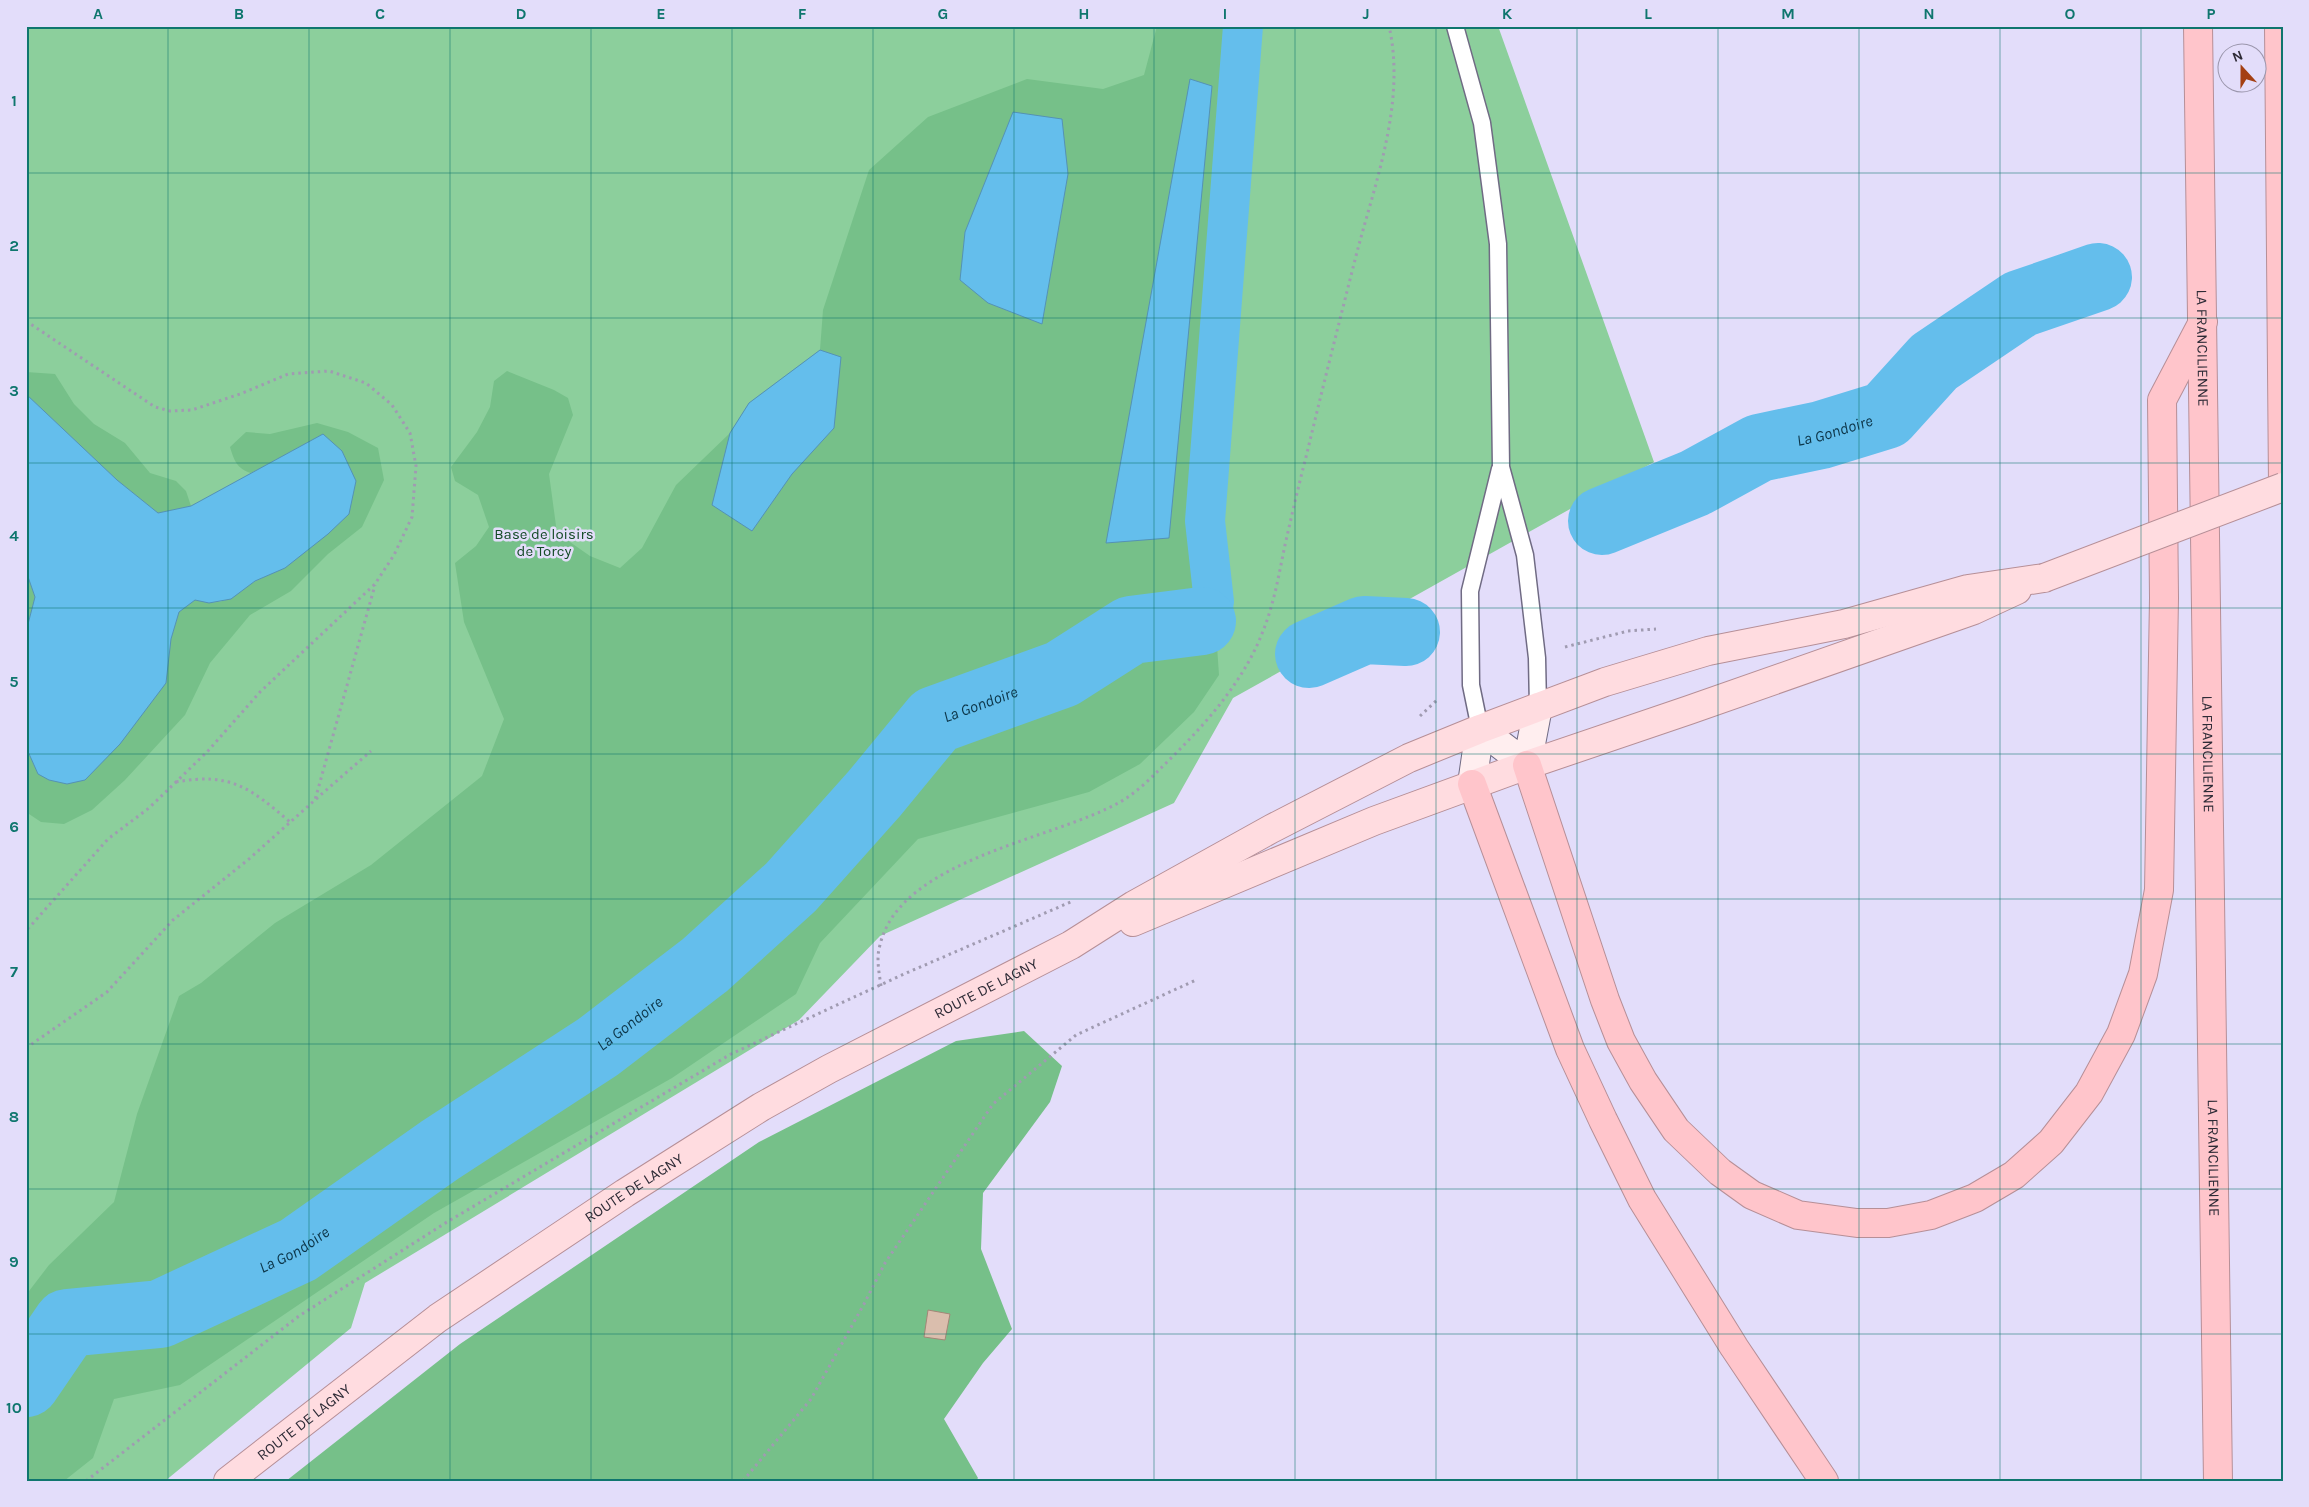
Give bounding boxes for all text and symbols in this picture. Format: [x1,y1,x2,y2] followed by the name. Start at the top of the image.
[93,4,103,23] text: A
[234,4,244,23] text: B
[375,4,385,23] text: C
[516,4,527,23] text: D
[656,4,666,23] text: E
[798,4,807,23] text: F
[938,4,948,23] text: G
[1078,4,1090,23] text: H
[1223,4,1227,23] text: I
[1362,4,1370,23] text: J
[1502,4,1513,23] text: K
[1644,4,1652,23] text: L
[1781,4,1795,23] text: M
[1923,4,1935,23] text: N
[2065,4,2076,23] text: O
[2206,4,2216,23] text: P
[2216,42,2266,92] north arrow
[2230,47,2245,66] text: N
[11,91,17,110] text: 1
[9,236,19,255] text: 2
[2193,289,2212,407] street label: LA FRANCILIENNE
[9,381,19,400] text: 3
[1795,411,1875,450] water label: La Gondoire
[494,525,594,560] park label: Base de loisirs de Torcy
[9,526,19,545] text: 4
[9,672,19,691] text: 5
[941,682,1021,726] water label: La Gondoire
[2198,695,2218,813] street label: LA FRANCILIENNE
[9,817,19,836] text: 6
[931,954,1041,1023] street label: ROUTE DE LAGNY
[10,962,18,981] text: 7
[593,992,667,1055] water label: La Gondoire
[2204,1099,2223,1217] street label: LA FRANCILIENNE
[9,1107,19,1126] text: 8
[581,1149,687,1226] street label: ROUTE DE LAGNY
[256,1222,333,1277] water label: La Gondoire
[9,1252,19,1271] text: 9
[253,1380,355,1464] street label: ROUTE DE LAGNY
[6,1398,22,1417] text: 10

